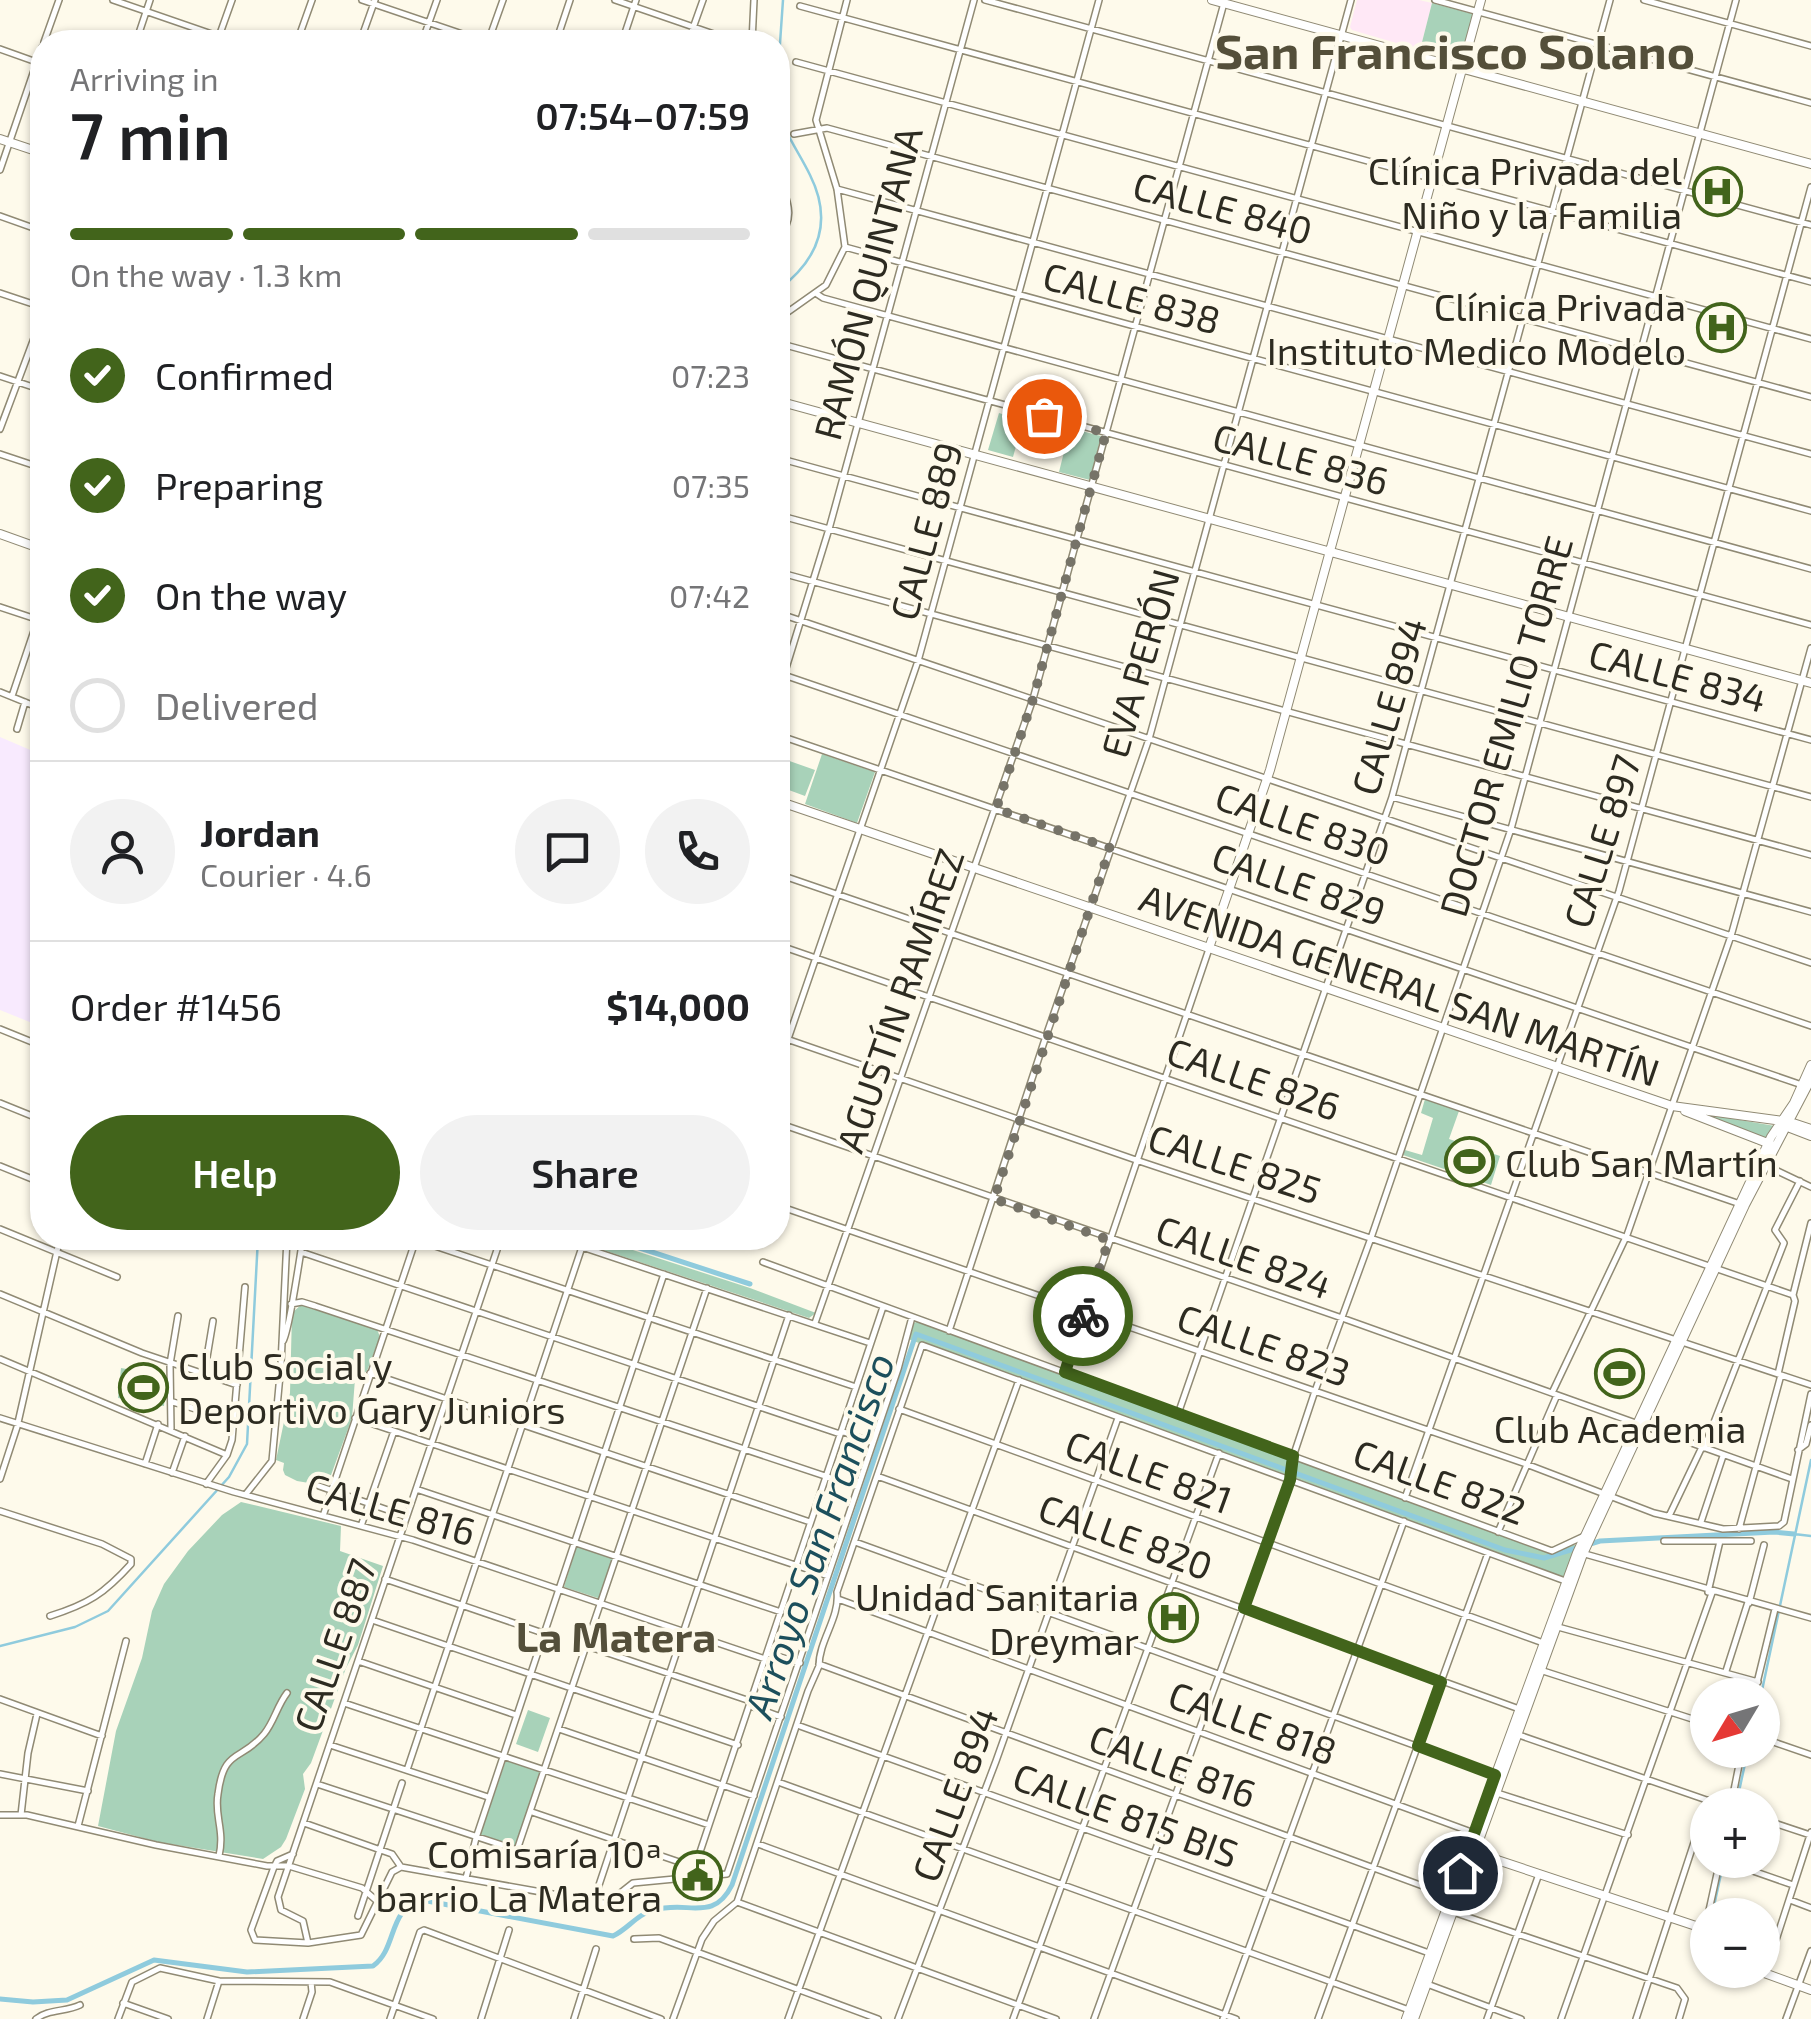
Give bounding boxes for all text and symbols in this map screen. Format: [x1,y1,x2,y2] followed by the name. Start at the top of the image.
[1215,21,1695,79] district label: San Francisco Solano
[70,59,219,97] text: Arriving in
[535,92,750,138] text: 07:54–07:59
[70,95,231,173] text: 7 min
[803,121,931,445] street label: RAMÓN QUINTANA
[1368,147,1682,237] place label: Clínica Privada del Niño y la Familia
[1128,161,1318,253] street label: CALLE 840
[1691,166,1743,218] hospital icon: Clínica Privada del Niño y la Familia
[1038,251,1226,343] street label: CALLE 838
[70,255,342,293] text: On the way · 1.3 km
[1267,283,1686,373] place label: Clínica Privada Instituto Medico Modelo
[1695,302,1747,354] hospital icon: Clínica Privada Instituto Medico Modelo
[70,348,125,403] icon: check
[155,352,334,398] text: Confirmed
[671,356,750,394] text: 07:23
[1002,374,1087,459] pin
[1017,389,1072,444] icon: bag
[1208,412,1394,504] street label: CALLE 836
[879,437,971,625] street label: CALLE 889
[70,458,125,513] icon: check
[155,462,323,508] text: Preparing
[672,466,750,504] text: 07:35
[1429,531,1581,921] street label: DOCTOR EMILIO TORRE
[1090,564,1188,762] street label: EVA PERÓN
[70,568,125,623] icon: check
[155,572,347,618] text: On the way
[669,576,750,614] text: 07:42
[1341,612,1435,800] street label: CALLE 894
[1584,629,1772,721] street label: CALLE 834
[155,682,319,728] text: Delivered
[1553,749,1649,933] street label: CALLE 897
[1210,772,1396,874] street label: CALLE 830
[70,799,175,904] button: person
[515,799,620,904] button: chat
[645,799,750,904] button: phone
[200,809,320,855] text: Jordan
[1206,832,1392,934] street label: CALLE 829
[825,842,973,1158] street label: AGUSTÍN RAMÍREZ
[200,855,372,893] text: Courier · 4.6
[1134,873,1666,1095] street label: AVENIDA GENERAL SAN MARTÍN
[70,983,282,1029] text: Order #1456
[606,983,750,1029] text: $14,000
[1161,1027,1347,1129] street label: CALLE 826
[1143,1113,1327,1213] street label: CALLE 825
[70,1115,400,1230] button: Help
[420,1115,750,1230] button: Share
[1444,1136,1496,1188] sports icon: Club San Martín
[1505,1139,1778,1185] place label: Club San Martín
[1151,1205,1337,1307] street label: CALLE 824
[1033,1266,1133,1366] courier
[1056,1289,1111,1344] icon: bike
[1172,1293,1356,1395] street label: CALLE 823
[178,1342,566,1432] place label: Club Social y Deportivo Gary Juniors
[732,1346,904,1726] water label: Arroyo San Francisco
[1594,1348,1646,1400] sports icon: Club Academia
[117,1361,169,1413] sports icon: Club Social y Deportivo Gary Juniors
[1494,1405,1746,1451] place label: Club Academia
[1060,1420,1238,1522] street label: CALLE 821
[1348,1429,1532,1533] street label: CALLE 822
[301,1462,481,1554] street label: CALLE 816
[1033,1483,1219,1589] street label: CALLE 820
[283,1553,385,1737] street label: CALLE 887
[855,1573,1139,1663] place label: Unidad Sanitaria Dreymar
[1148,1592,1200,1644] hospital icon: Unidad Sanitaria Dreymar
[516,1610,716,1660] district label: La Matera
[1163,1670,1343,1774] street label: CALLE 818
[1690,1678,1780,1768] north arrow
[1690,1678,1780,1988] map controls
[901,1700,1007,1888] street label: CALLE 894
[1083,1714,1263,1816] street label: CALLE 816
[1007,1752,1245,1876] street label: CALLE 815 BIS
[1690,1788,1780,1878] button: +
[375,1830,662,1920] place label: Comisaría 10ª barrio La Matera
[1418,1831,1503,1916] pin
[1433,1846,1488,1901] icon: home
[671,1849,723,1901] public building icon: Comisaría 10ª barrio La Matera
[1690,1898,1780,1988] button: −

